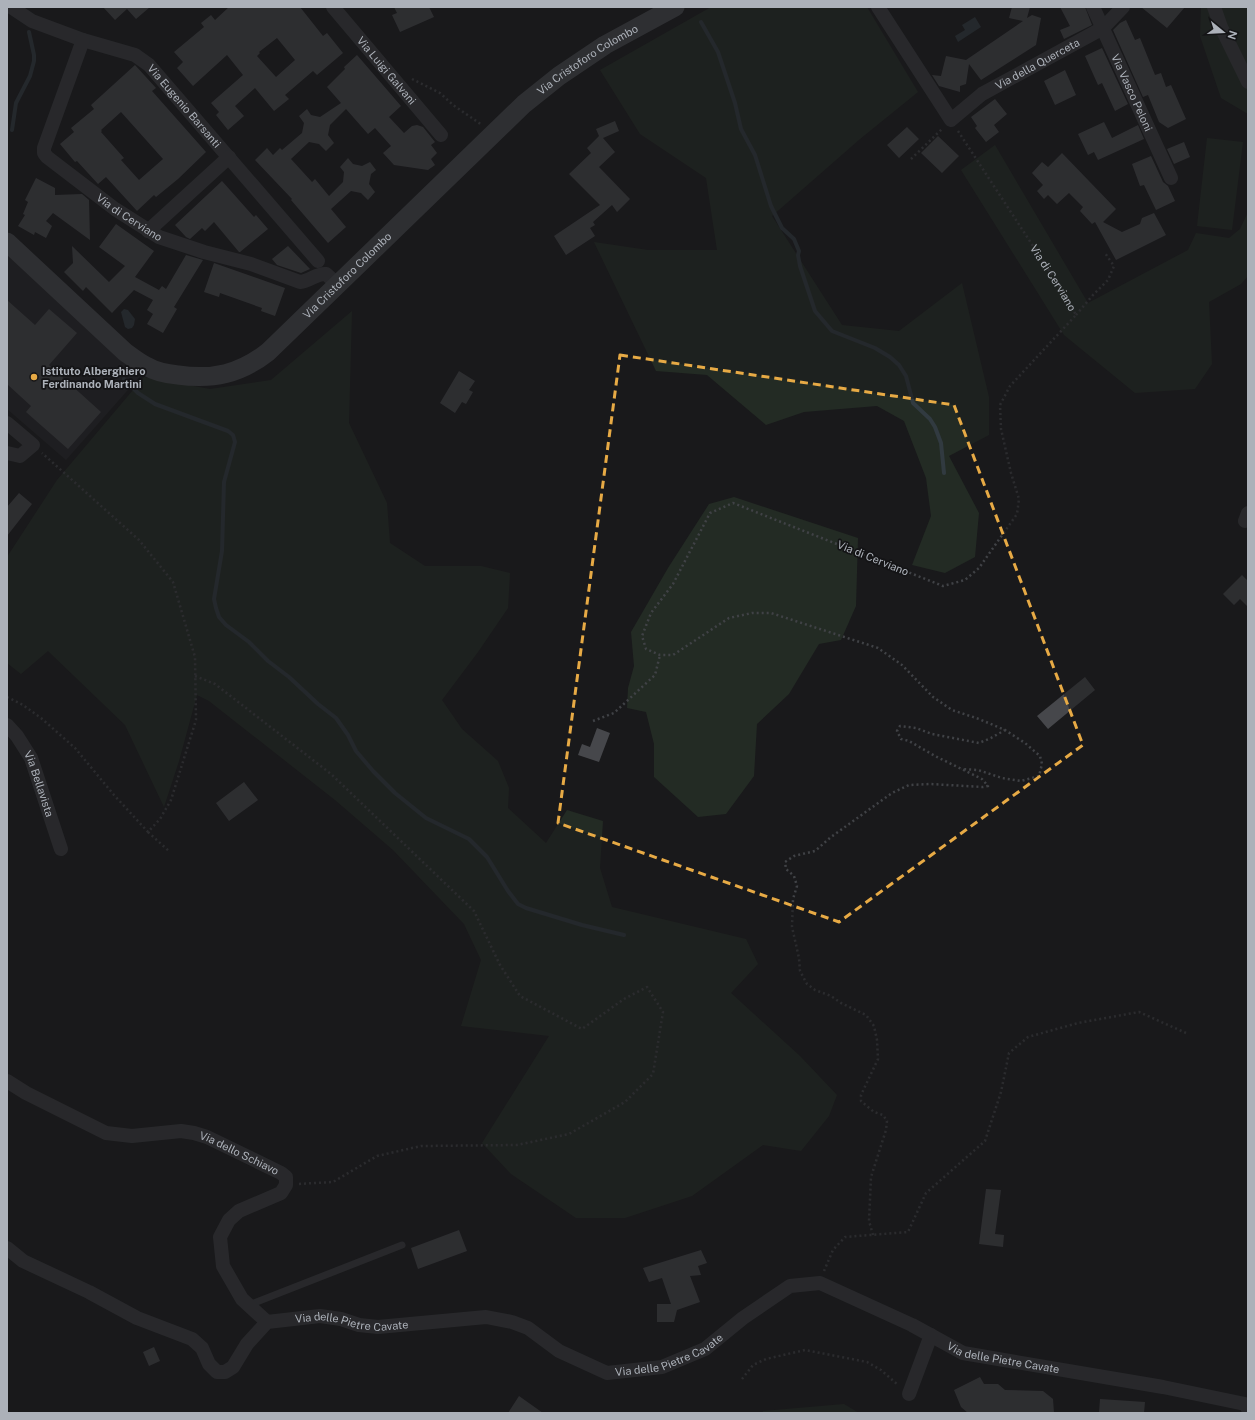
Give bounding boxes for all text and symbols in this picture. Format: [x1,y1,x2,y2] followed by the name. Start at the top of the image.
[1203,12,1243,52] north arrow
[535,22,640,97] street label: Via Cristoforo Colombo
[1225,29,1240,41] text: N
[355,34,418,107] street label: Via Luigi Galvani
[993,36,1082,92] street label: Via della Querceta
[1109,52,1155,133] street label: Via Vasco Peloni
[145,62,223,150] street label: Via Eugenio Barsanti
[94,191,164,243] street label: Via di Cerviano
[300,230,394,321] street label: Via Cristoforo Colombo
[1028,242,1078,313] street label: Via di Cerviano
[42,365,146,390] place label: Istituto Alberghiero Ferdinando Martini
[29,372,39,382] marker: Istituto Alberghiero Ferdinando Martini
[836,538,910,578] street label: Via di Cerviano
[22,748,56,818] street label: Via Bellavista
[198,1129,281,1177] street label: Via dello Schiavo
[294,1310,409,1333] street label: Via delle Pietre Cavate
[615,1331,725,1378] street label: Via delle Pietre Cavate
[945,1340,1060,1375] street label: Via delle Pietre Cavate

